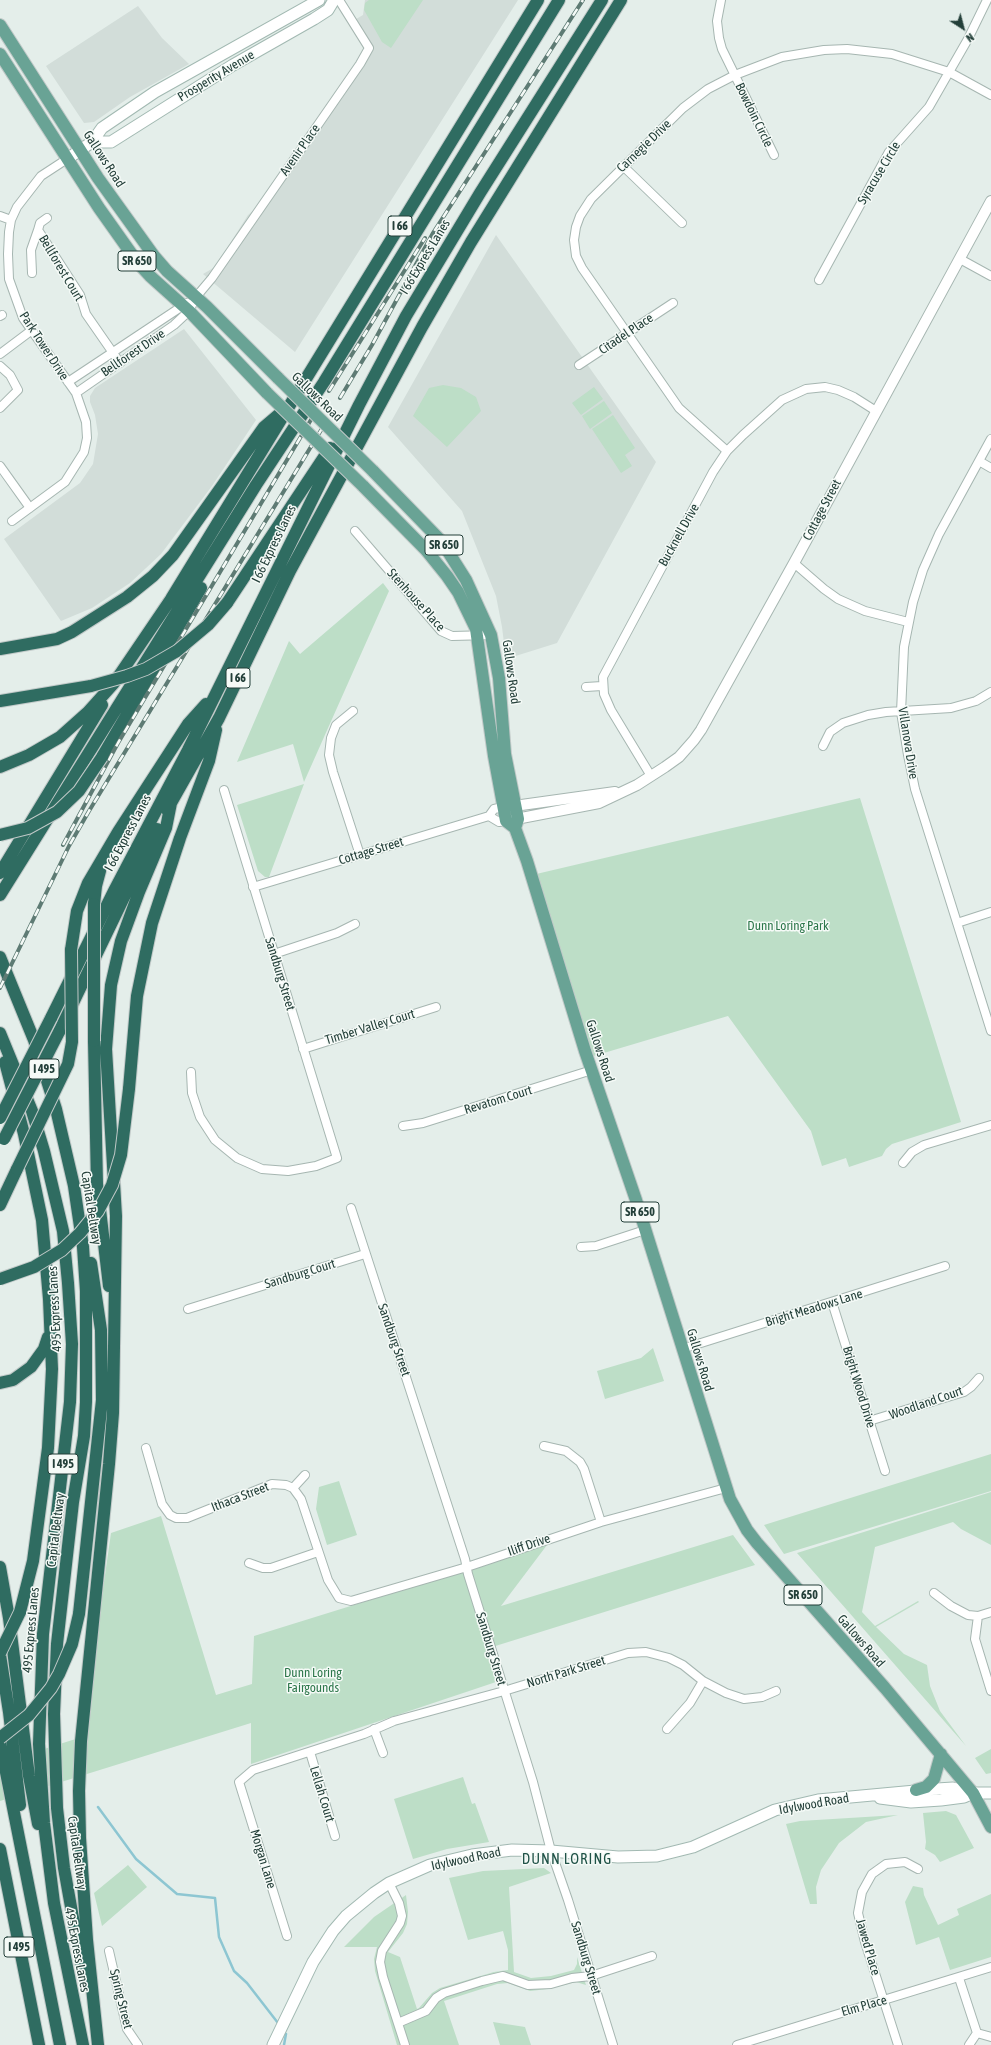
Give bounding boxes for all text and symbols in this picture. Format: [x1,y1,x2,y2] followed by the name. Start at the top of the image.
[943,8,983,48] north arrow
[964,31,976,44] text: N
[175,47,257,105] street label: Prosperity Avenue
[732,80,776,150] street label: Bowdoin Circle
[614,116,674,176] street label: Carnegie Drive
[277,121,323,179] street label: Avenir Place
[80,128,128,190] street label: Gallows Road
[854,139,904,207] street label: Syracuse Circle
[388,216,412,236] road number: I 66
[397,217,453,297] street label: I 66 Express Lanes
[35,232,87,304] street label: Bellforest Court
[118,251,156,271] road number: SR 650
[16,309,72,383] street label: Park Tower Drive
[596,310,656,358] street label: Citadel Place
[98,326,168,380] street label: Bellforest Drive
[288,369,346,425] street label: Gallows Road
[799,477,845,543] street label: Cottage Street
[655,501,703,569] street label: Bucknell Drive
[248,503,300,585] street label: I 66 Express Lanes
[425,535,463,555] road number: SR 650
[384,565,448,635] street label: Stenhouse Place
[499,639,523,705] street label: Gallows Road
[226,668,250,688] road number: I 66
[895,706,921,780] street label: Villanova Drive
[101,792,155,874] street label: I 66 Express Lanes
[337,834,405,868] street label: Cottage Street
[747,918,829,934] park label: Dunn Loring Park
[261,935,299,1013] street label: Sandburg Street
[323,1006,417,1048] street label: Timber Valley Court
[583,1018,617,1084] street label: Gallows Road
[29,1059,59,1079] road number: I 495
[462,1082,534,1118] street label: Revatom Court
[77,1170,105,1246] street label: Capital Beltway
[621,1202,659,1222] road number: SR 650
[263,1256,337,1292] street label: Sandburg Court
[45,1266,65,1352] street label: 495 Express Lanes
[764,1286,864,1330] street label: Bright Meadows Lane
[374,1302,414,1378] street label: Sandburg Street
[683,1327,717,1393] street label: Gallows Road
[839,1344,879,1430] street label: Bright Wood Drive
[887,1383,965,1423] street label: Woodland Court
[48,1454,78,1474] road number: I 495
[209,1479,271,1515] street label: Ithaca Street
[44,1492,68,1568] street label: Capital Beltway
[506,1530,552,1560] street label: Iliff Drive
[784,1585,822,1605] road number: SR 650
[19,1587,43,1673] street label: 495 Express Lanes
[472,1610,510,1688] street label: Sandburg Street
[834,1611,888,1671] street label: Gallows Road
[525,1653,607,1691] street label: North Park Street
[284,1665,342,1696] park label: Dunn Loring Fairgounds
[306,1764,338,1824] street label: Lellah Court
[778,1790,850,1818] street label: Idylwood Road
[64,1815,90,1891] street label: Capital Beltway
[247,1828,279,1890] street label: Morgan Lane
[430,1844,502,1874] street label: Idylwood Road
[522,1850,612,1868] district label: DUNN LORING
[61,1906,93,1994] street label: 495 Express Lanes
[852,1917,884,1977] street label: Jawed Place
[567,1919,605,1997] street label: Sandburg Street
[4,1937,34,1957] road number: I 495
[106,1968,136,2030] street label: Spring Street
[839,1992,889,2020] street label: Elm Place

